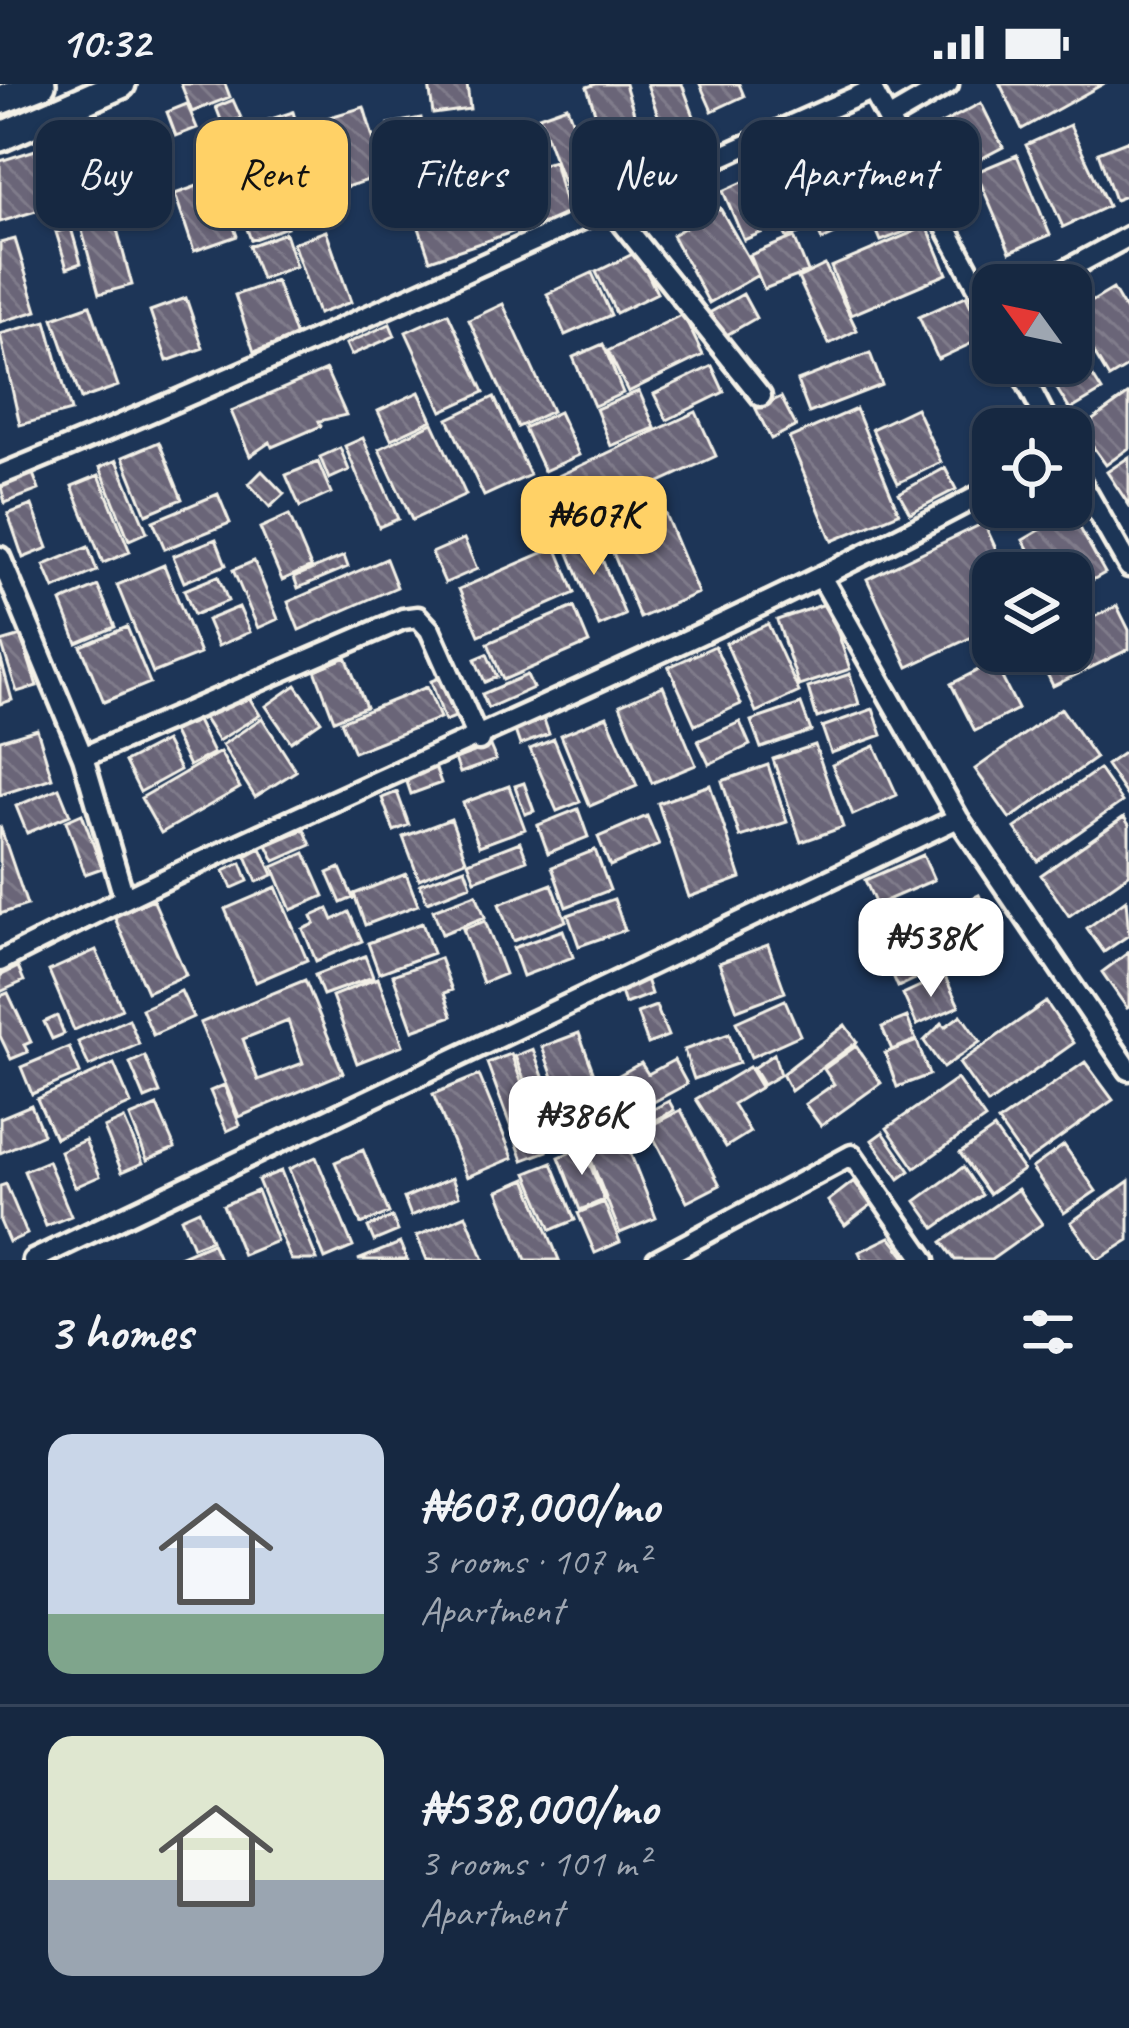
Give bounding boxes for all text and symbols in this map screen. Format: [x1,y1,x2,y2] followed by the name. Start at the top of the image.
[60,14,150,71] text: 10:32
[36,120,172,228] chip: Buy
[196,120,348,228] chip: Rent
[372,120,548,228] chip: Filters
[572,120,717,228] chip: New
[741,120,979,228] chip: Apartment
[972,264,1092,384] north arrow
[972,264,1092,672] map controls
[972,408,1092,528] button: locate
[510,476,678,578] pin: ₦607K
[548,490,640,539] text: ₦607K
[972,552,1092,672] button: layers
[847,898,1015,1000] pin: ₦538K
[885,912,977,961] text: ₦538K
[498,1076,666,1178] pin: ₦386K
[536,1090,628,1139] text: ₦386K
[1015,1299,1081,1365] icon: filters
[48,1300,192,1364] text: 3 homes
[420,1473,659,1537] text: ₦607,000/mo
[144,1482,288,1626] icon: home
[420,1537,648,1586] text: 3 rooms · 107 m²
[420,1586,563,1635] text: Apartment
[420,1775,658,1839] text: ₦538,000/mo
[144,1784,288,1928] icon: home
[420,1839,648,1888] text: 3 rooms · 101 m²
[420,1888,563,1937] text: Apartment

